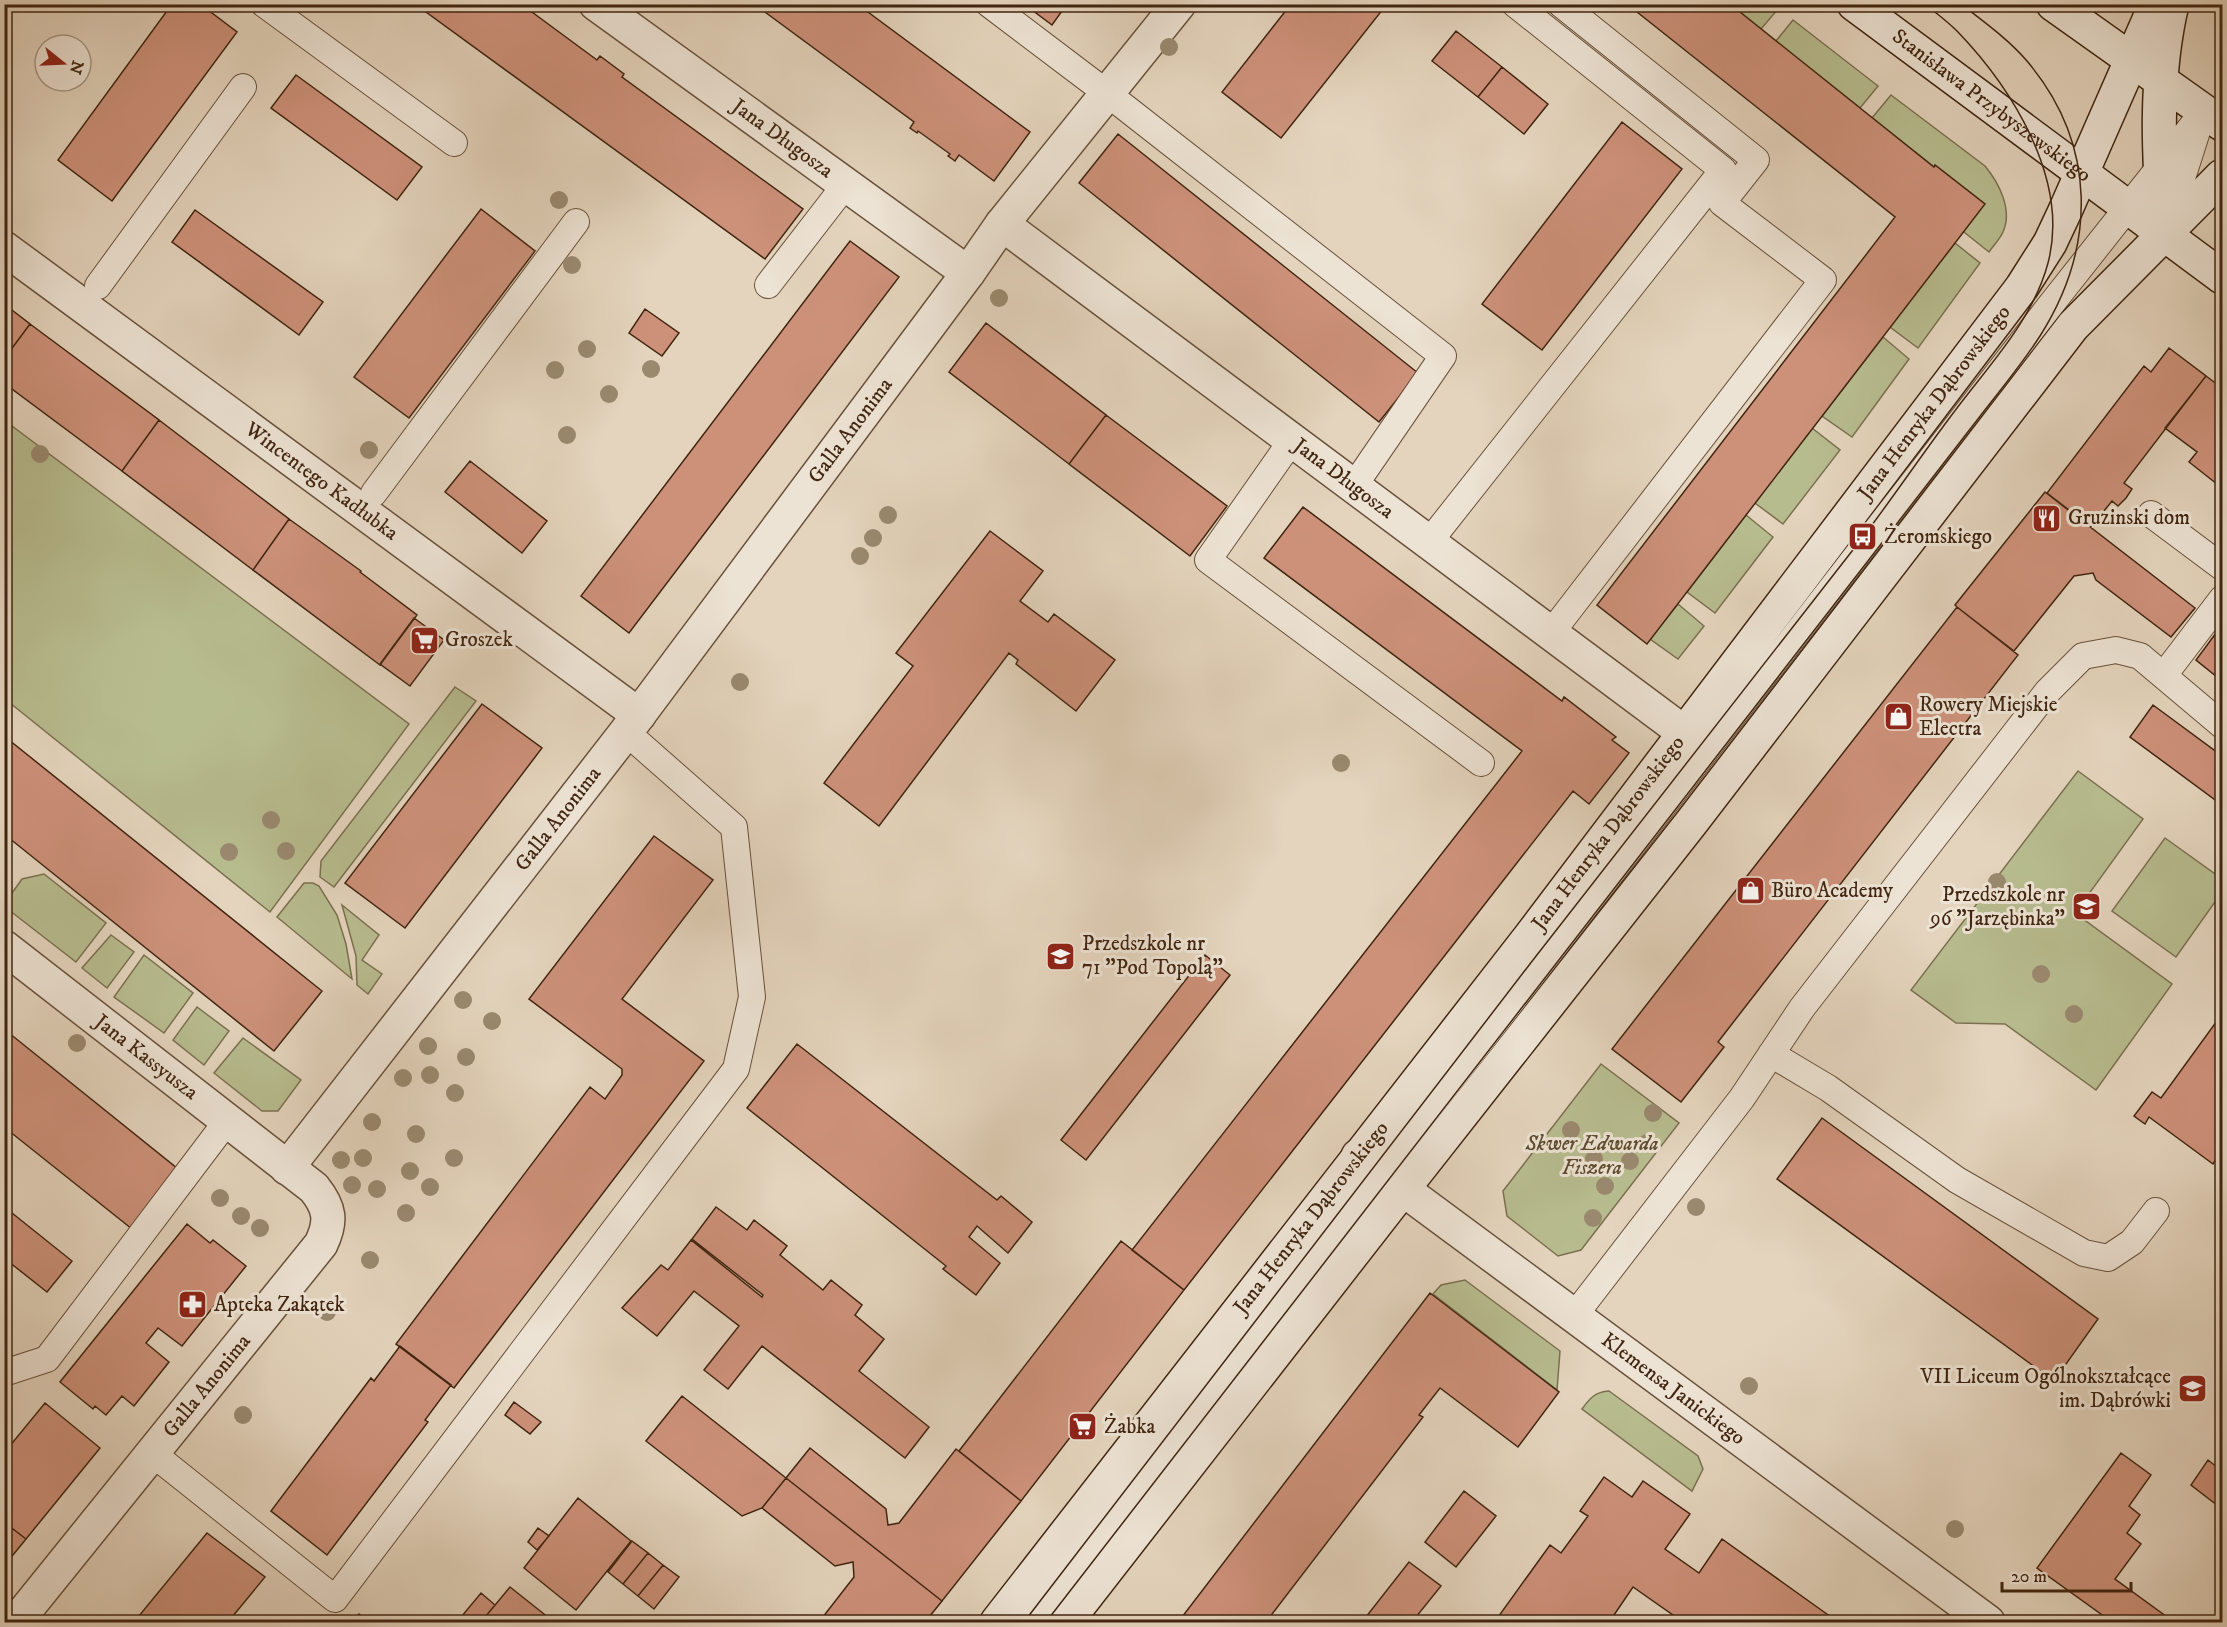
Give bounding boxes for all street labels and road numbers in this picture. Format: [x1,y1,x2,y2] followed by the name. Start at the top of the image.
[1887,24,2096,188] street label: Stanisława Przybyszewskiego
[725,92,838,184] street label: Jana Długosza
[1851,300,2016,507] street label: Jana Henryka Dąbrowskiego
[803,373,898,489] street label: Galla Anonima
[239,416,403,547] street label: Wincentego Kadłubka
[1287,432,1399,525] street label: Jana Długosza
[1525,731,1690,937] street label: Jana Henryka Dąbrowskiego
[510,762,607,876] street label: Galla Anonima
[88,1008,203,1106] street label: Jana Kassyusza
[1227,1116,1394,1321] street label: Jana Henryka Dąbrowskiego
[1596,1327,1750,1451] street label: Klemensa Janickiego
[157,1329,257,1443] street label: Galla Anonima

